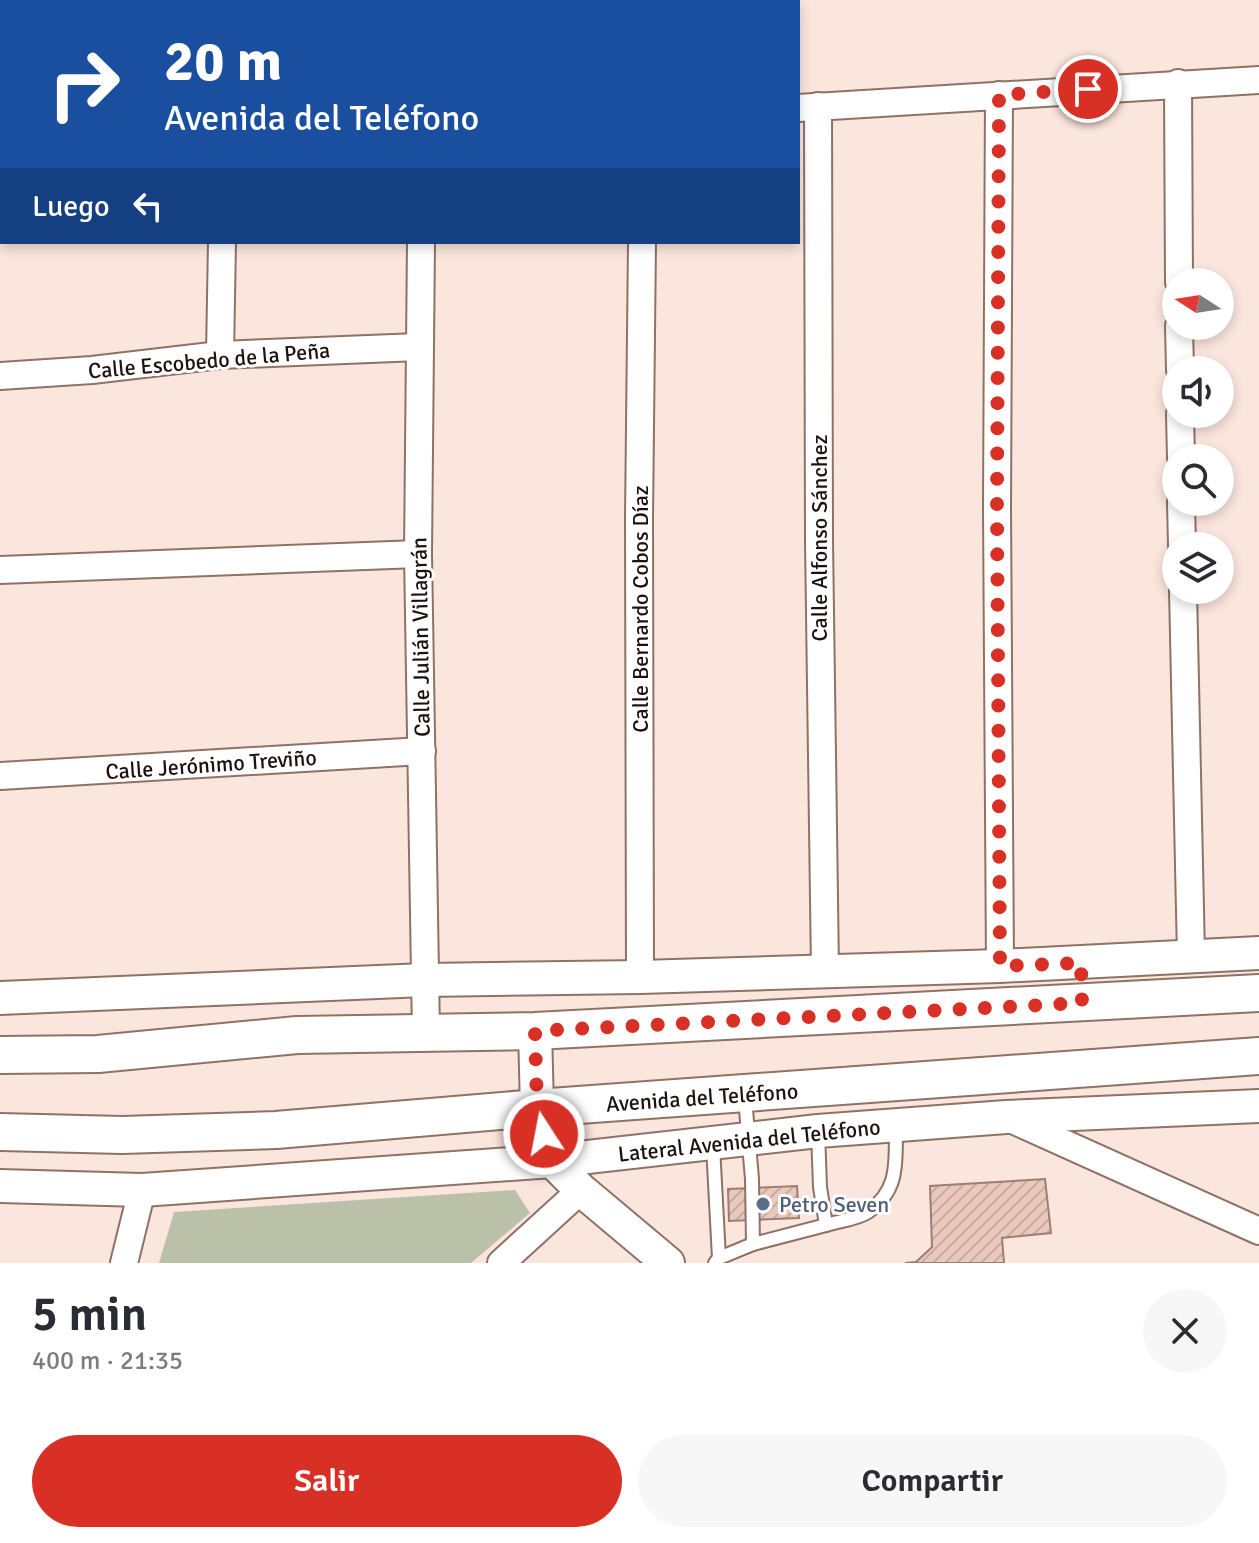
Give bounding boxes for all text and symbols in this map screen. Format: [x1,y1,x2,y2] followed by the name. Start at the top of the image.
[164,27,282,96] text: 20 m
[32,32,136,136] icon: right
[1054,55,1122,123] pin
[1066,67,1110,111] icon: arrive
[164,96,479,141] text: Avenida del Teléfono
[126,184,170,228] icon: left
[32,188,110,225] text: Luego
[1162,268,1234,340] north arrow
[1162,268,1234,604] map controls
[87,336,331,385] street label: Calle Escobedo de la Peña
[1162,356,1234,428] button: sound
[806,434,833,642] street label: Calle Alfonso Sánchez
[1162,444,1234,516] button: search
[627,485,654,733] street label: Calle Bernardo Cobos Díaz
[1162,532,1234,604] button: layers
[405,537,436,737] street label: Calle Julián Villagrán
[104,744,318,785] street label: Calle Jerónimo Treviño
[605,1077,799,1118] street label: Avenida del Teléfono
[502,1092,586,1176] position arrow
[616,1113,882,1168] street label: Lateral Avenida del Teléfono
[779,1191,889,1218] place label: Petro Seven
[754,1195,772,1213] marker: Petro Seven
[32,1285,147,1344] text: 5 min
[1143,1289,1227,1373] button: close
[32,1345,183,1377] text: 400 m · 21:35
[32,1435,622,1527] button: Salir
[638,1435,1227,1527] button: Compartir

